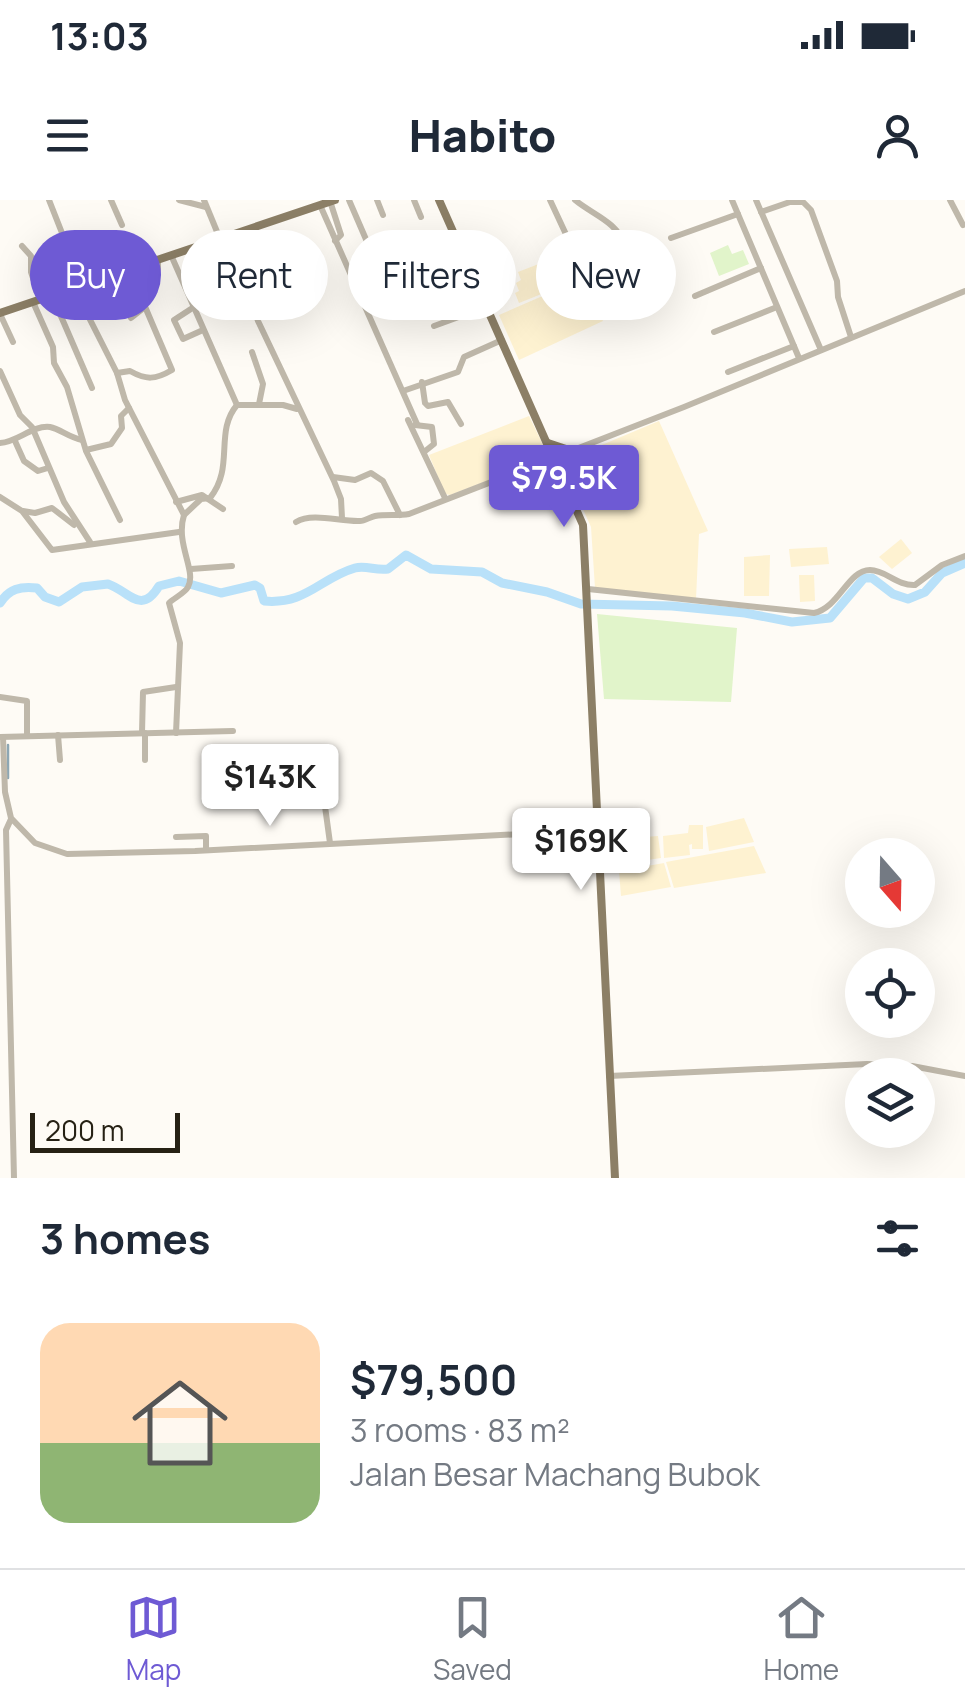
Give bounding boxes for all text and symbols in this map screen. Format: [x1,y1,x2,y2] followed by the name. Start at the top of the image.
[50,9,149,61] text: 13:03
[409,104,556,166] text: Habito
[40,108,95,163] icon: menu
[870,108,925,163] icon: person
[30,230,161,320] chip: Buy
[181,230,328,320] chip: Rent
[348,230,516,320] chip: Filters
[536,230,676,320] chip: New
[483,445,645,530] pin: $79.5K
[511,455,617,499] text: $79.5K
[200,744,340,829] pin: $143K
[224,754,316,798] text: $143K
[511,808,651,893] pin: $169K
[534,818,628,862] text: $169K
[845,838,935,928] north arrow
[845,838,935,1148] map controls
[845,948,935,1038] button: locate
[845,1058,935,1148] button: layers
[30,1108,180,1153] scale bar
[45,1111,124,1149] text: 200 m
[40,1209,210,1267] text: 3 homes
[870,1211,925,1266] icon: filters
[350,1350,517,1408] text: $79,500
[120,1363,240,1483] icon: home
[350,1408,570,1452] text: 3 rooms · 83 m²
[350,1452,760,1496] text: Jalan Besar Machang Bubok
[126,1590,181,1688] tab: Map
[433,1590,512,1688] tab: Saved
[763,1590,839,1688] tab: Home

